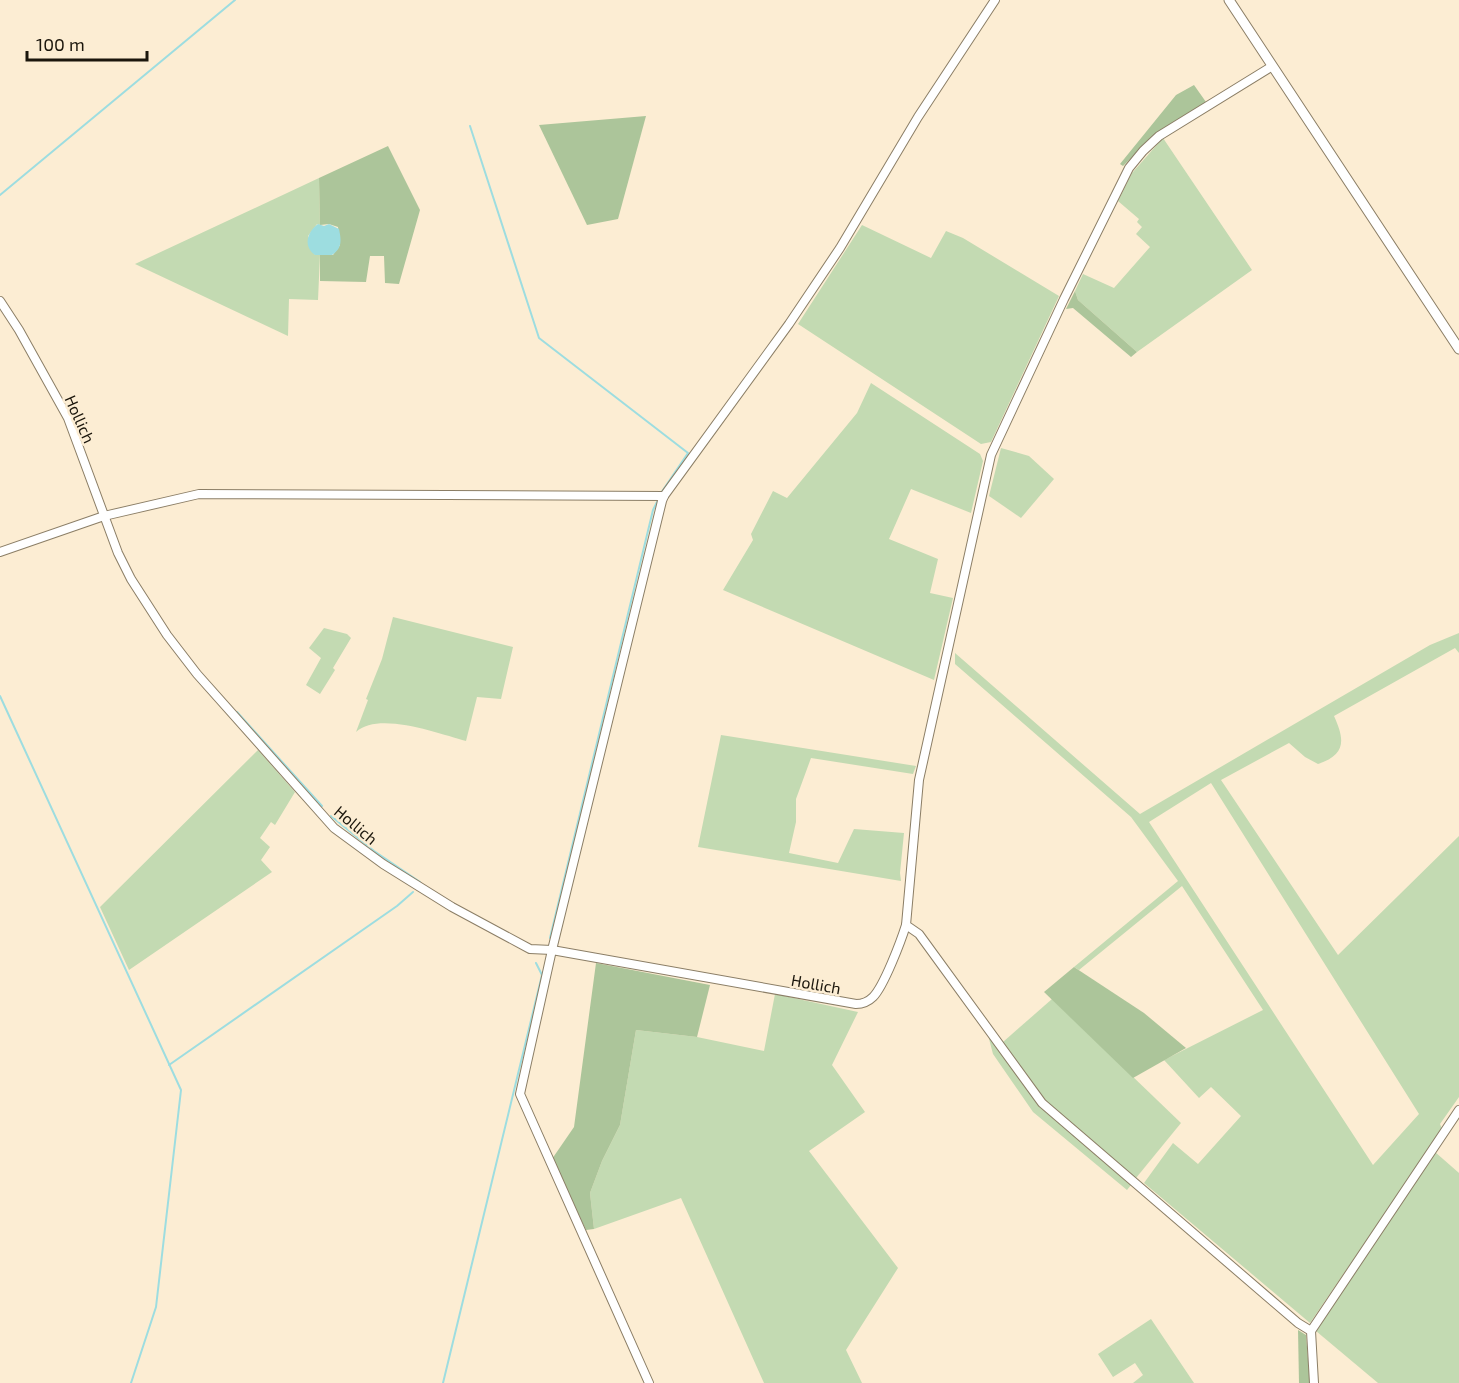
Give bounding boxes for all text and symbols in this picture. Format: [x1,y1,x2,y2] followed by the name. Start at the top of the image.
[27,24,147,62] scale bar
[36,33,85,55] text: 100 m
[62,392,99,446] street label: Hollich
[331,801,382,848] street label: Hollich
[790,970,843,997] street label: Hollich

